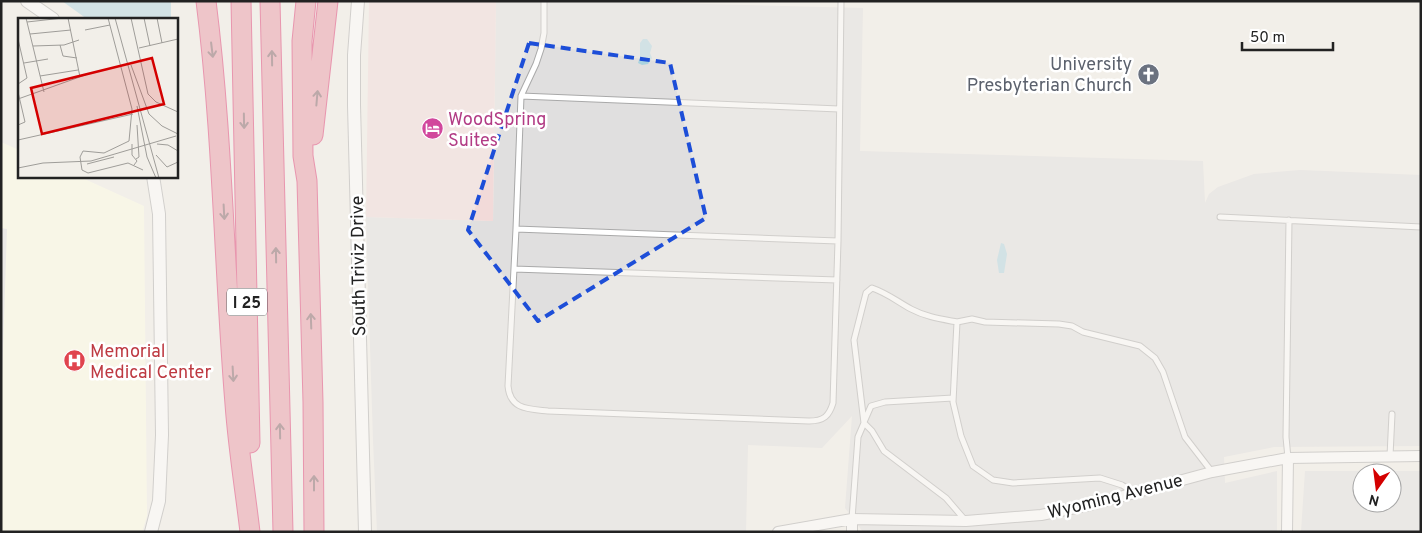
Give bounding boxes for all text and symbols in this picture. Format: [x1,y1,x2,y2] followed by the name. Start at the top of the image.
[18,18,178,178] inset map
[1242,20,1333,52] scale bar
[1250,29,1285,48] text: 50 m
[207,41,217,57] one-way arrow
[267,50,276,66] one-way arrow
[967,54,1132,98] place label: University Presbyterian Church
[1136,62,1160,86] church icon: University Presbyterian Church
[312,90,321,106] one-way arrow
[448,109,546,153] place label: WoodSpring Suites
[239,112,249,129] one-way arrow
[420,117,444,141] hotel icon: WoodSpring Suites
[347,195,372,337] street label: South Triviz Drive
[219,203,229,219] one-way arrow
[272,247,281,263] one-way arrow
[227,288,267,316] road number: I 25
[306,313,316,329] one-way arrow
[90,341,211,385] place label: Memorial Medical Center
[62,349,86,373] hospital icon: Memorial Medical Center
[229,366,238,382] one-way arrow
[276,423,285,439] one-way arrow
[1352,463,1402,513] north arrow
[1045,470,1185,525] street label: Wyoming Avenue
[309,475,319,492] one-way arrow
[1367,490,1381,509] text: N

